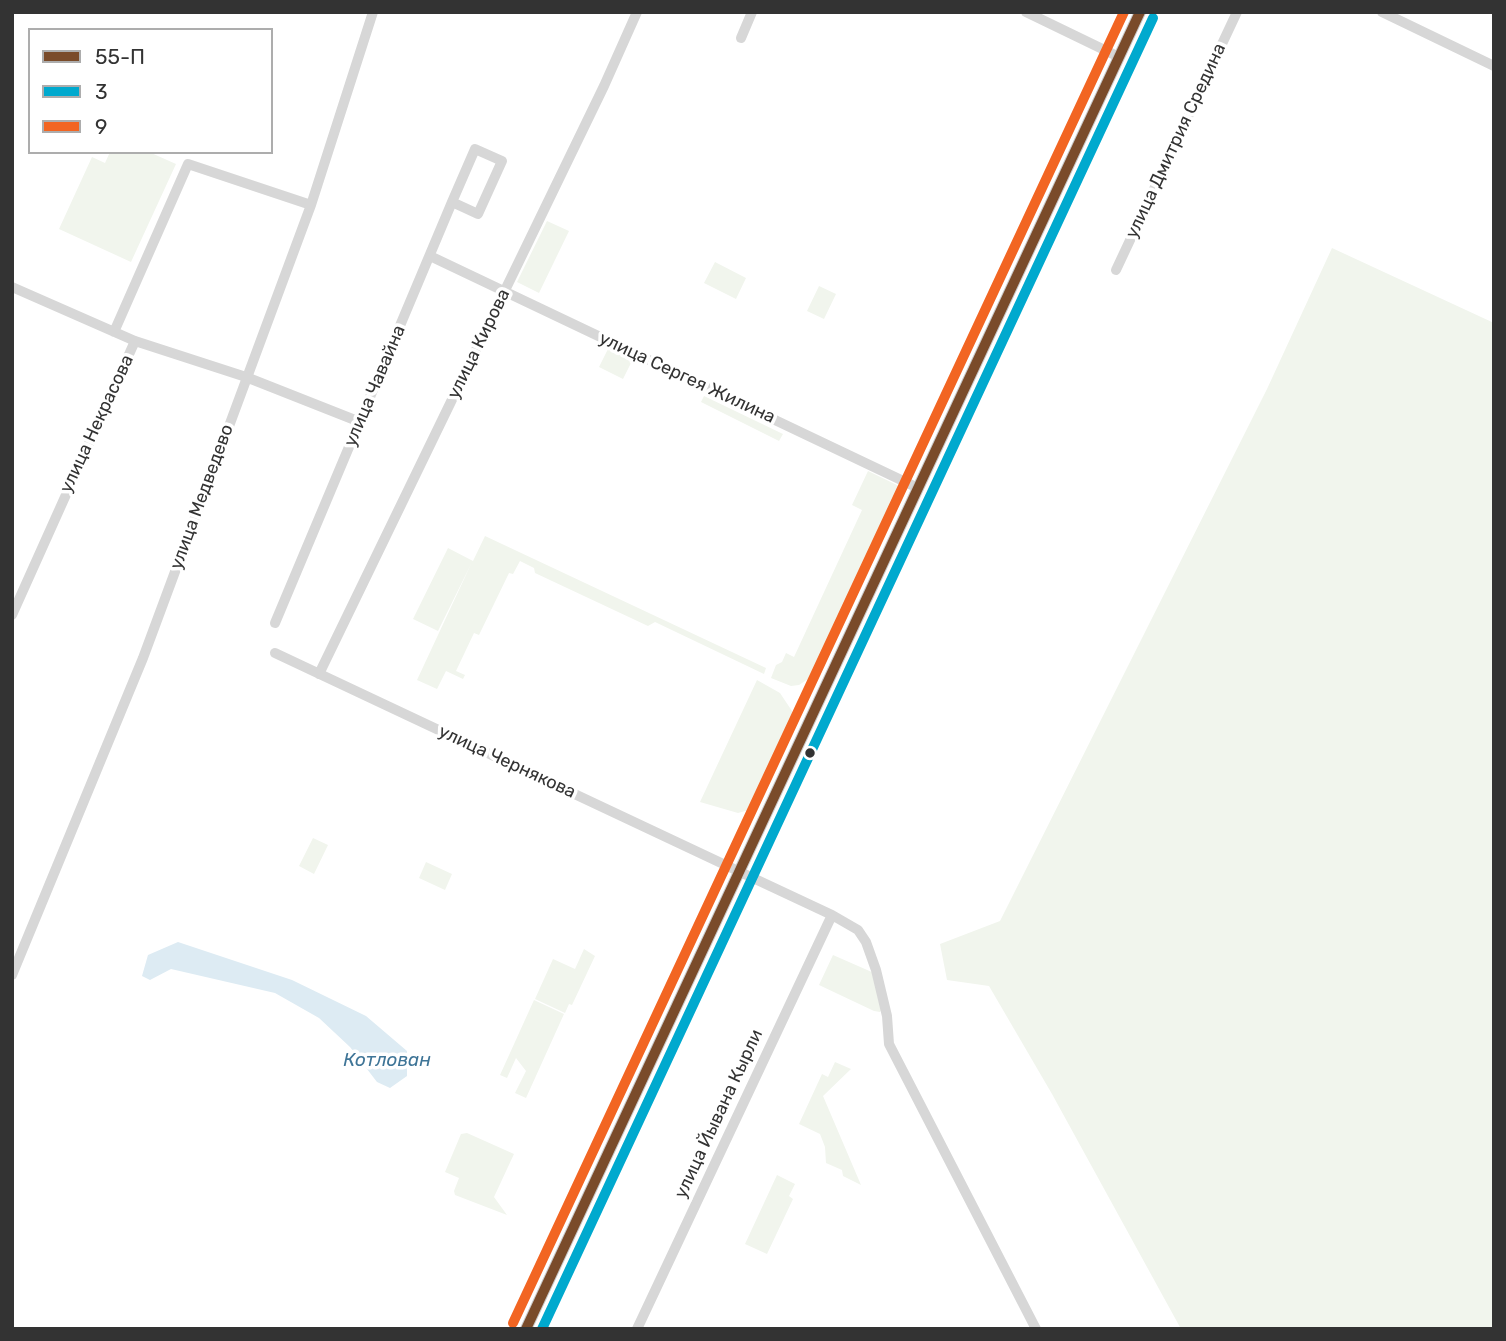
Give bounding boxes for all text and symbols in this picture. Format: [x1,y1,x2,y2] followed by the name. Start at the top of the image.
[28,28,273,154] legend
[1121,40,1231,242] street label: улица Дмитрия Средина
[95,44,145,69] text: 55-П
[95,79,108,104] text: 3
[95,114,107,139] text: 9
[443,285,515,403] street label: улица Кирова
[340,322,410,450] street label: улица Чавайна
[595,328,779,428] street label: улица Сергея Жилина
[56,352,138,496] street label: улица Некрасова
[166,421,238,573] street label: улица Медведево
[435,721,579,803] street label: улица Чернякова
[803,746,817,760] unlabelled marker
[670,1026,768,1202] street label: улица Йывана Кырли
[343,1050,431,1072] water label: Котлован

